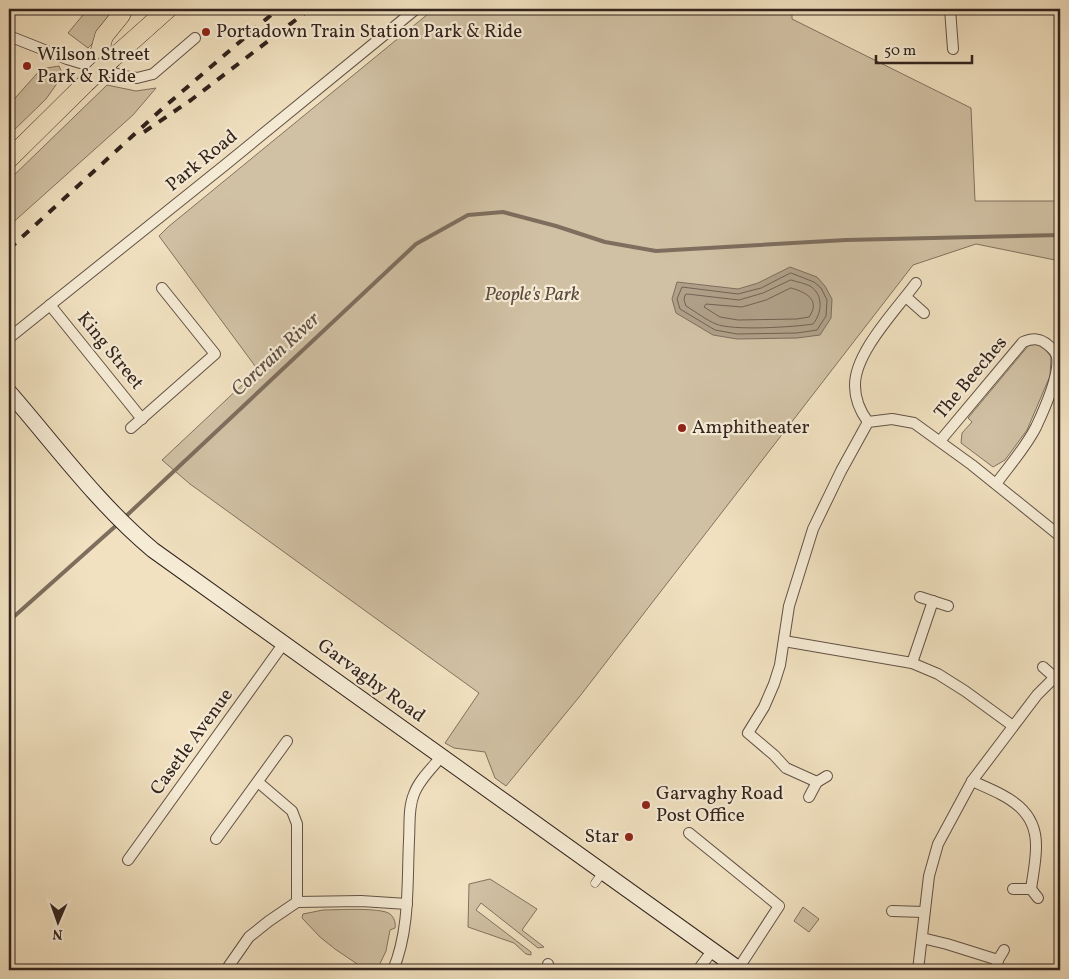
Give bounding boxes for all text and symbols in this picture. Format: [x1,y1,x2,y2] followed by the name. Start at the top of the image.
[216,19,522,45] place label: Portadown Train Station Park & Ride
[200,26,212,38] marker: Portadown Train Station Park & Ride
[876,32,973,64] scale bar
[884,41,916,62] text: 50 m
[37,42,150,90] place label: Wilson Street Park & Ride
[21,60,33,72] marker: Wilson Street Park & Ride
[161,124,243,198] street label: Park Road
[484,282,580,308] park label: People's Park
[225,306,327,404] water label: Corcrain River
[71,307,150,396] street label: King Street
[929,331,1013,425] street label: The Beeches
[692,415,810,441] place label: Amphitheater
[676,422,688,434] marker: Amphitheater
[312,633,430,729] street label: Garvaghy Road
[144,683,240,801] street label: Casetle Avenue
[656,781,784,829] place label: Garvaghy Road Post Office
[640,799,652,811] marker: Garvaghy Road Post Office
[584,824,619,850] place label: Star
[623,831,635,843] marker: Star
[32,896,82,946] north arrow
[52,924,63,943] text: N

